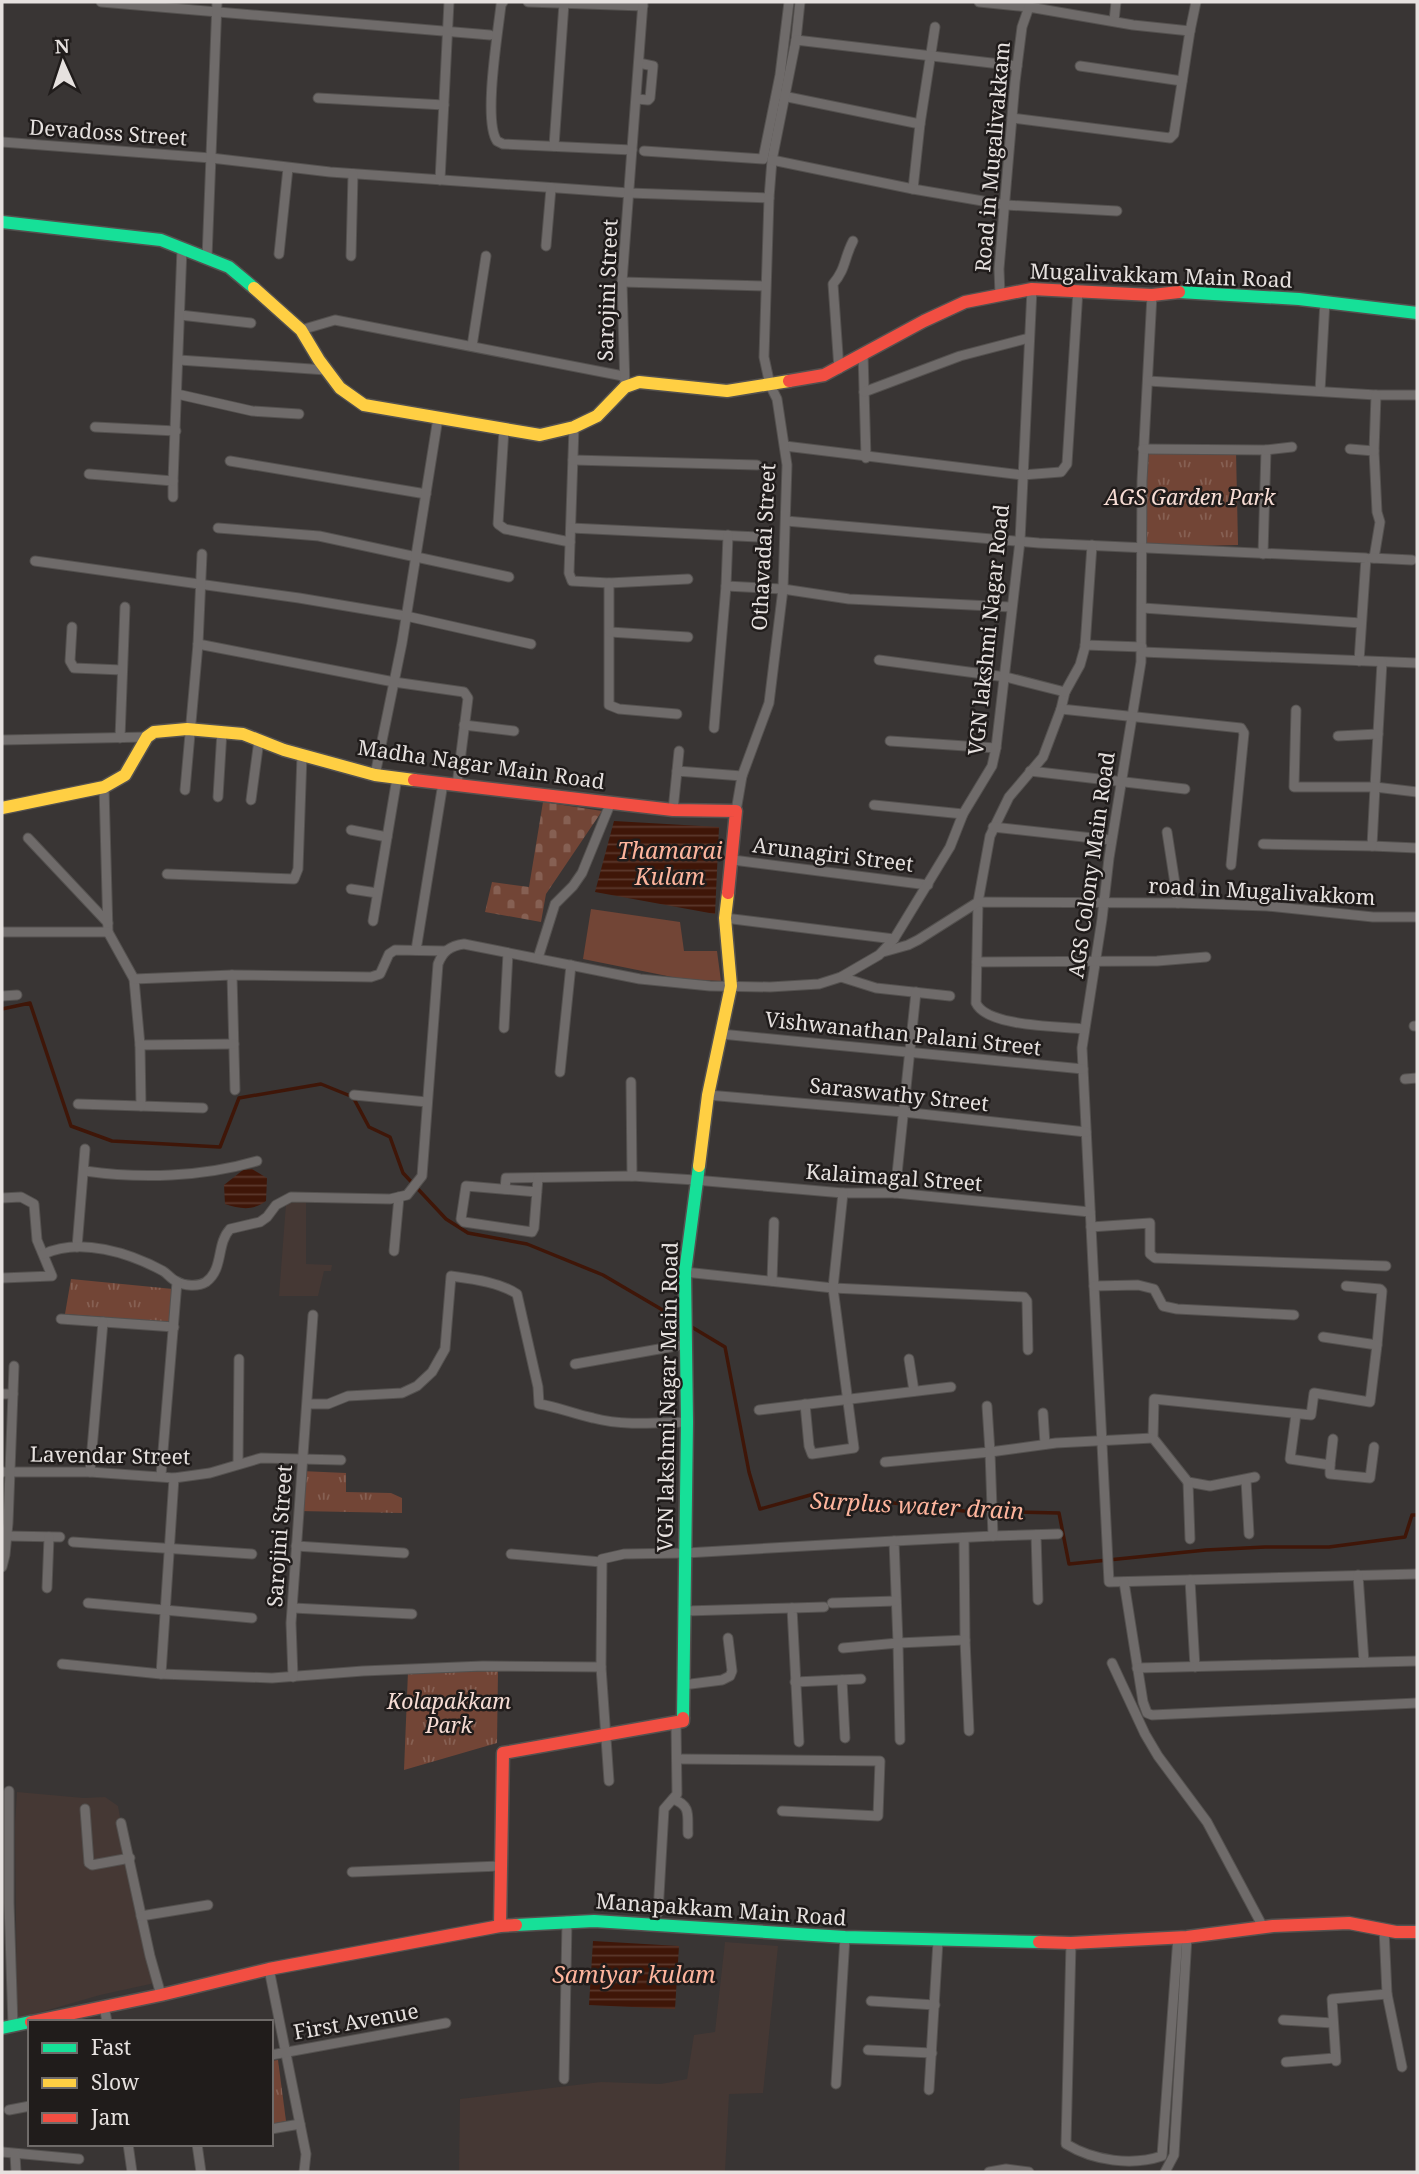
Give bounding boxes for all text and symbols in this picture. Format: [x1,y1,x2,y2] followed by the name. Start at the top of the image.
[28,28,98,98] north arrow
[54,33,70,59] text: N
[968,40,1016,273] street label: Road in Mugalivakkam
[28,113,188,151] street label: Devadoss Street
[591,218,623,362] street label: Sarojini Street
[1029,256,1293,294] street label: Mugalivakkam Main Road
[745,463,781,631] street label: Othavadai Street
[1103,483,1276,511] park label: AGS Garden Park
[961,503,1015,757] street label: VGN lakshmi Nagar Road
[356,733,607,795] street label: Madha Nagar Main Road
[1061,750,1121,980] street label: AGS Colony Main Road
[751,830,915,878] street label: Arunagiri Street
[617,834,723,892] water label: Thamarai Kulam
[1148,871,1376,911] street label: road in Mugalivakkom
[764,1005,1043,1061] street label: Vishwanathan Palani Street
[808,1071,990,1117] street label: Saraswathy Street
[805,1157,983,1197] street label: Kalaimagal Street
[650,1242,684,1552] street label: VGN lakshmi Nagar Main Road
[30,1440,190,1470] street label: Lavendar Street
[260,1464,298,1608] street label: Sarojini Street
[809,1483,1025,1527] water label: Surplus water drain
[386,1687,511,1739] park label: Kolapakkam Park
[595,1886,847,1932] street label: Manapakkam Main Road
[552,1958,716,1990] water label: Samiyar kulam
[291,1996,420,2046] street label: First Avenue
[28,2020,273,2146] legend
[91,2033,131,2061] text: Fast
[91,2068,140,2096] text: Slow
[90,2103,130,2131] text: Jam

